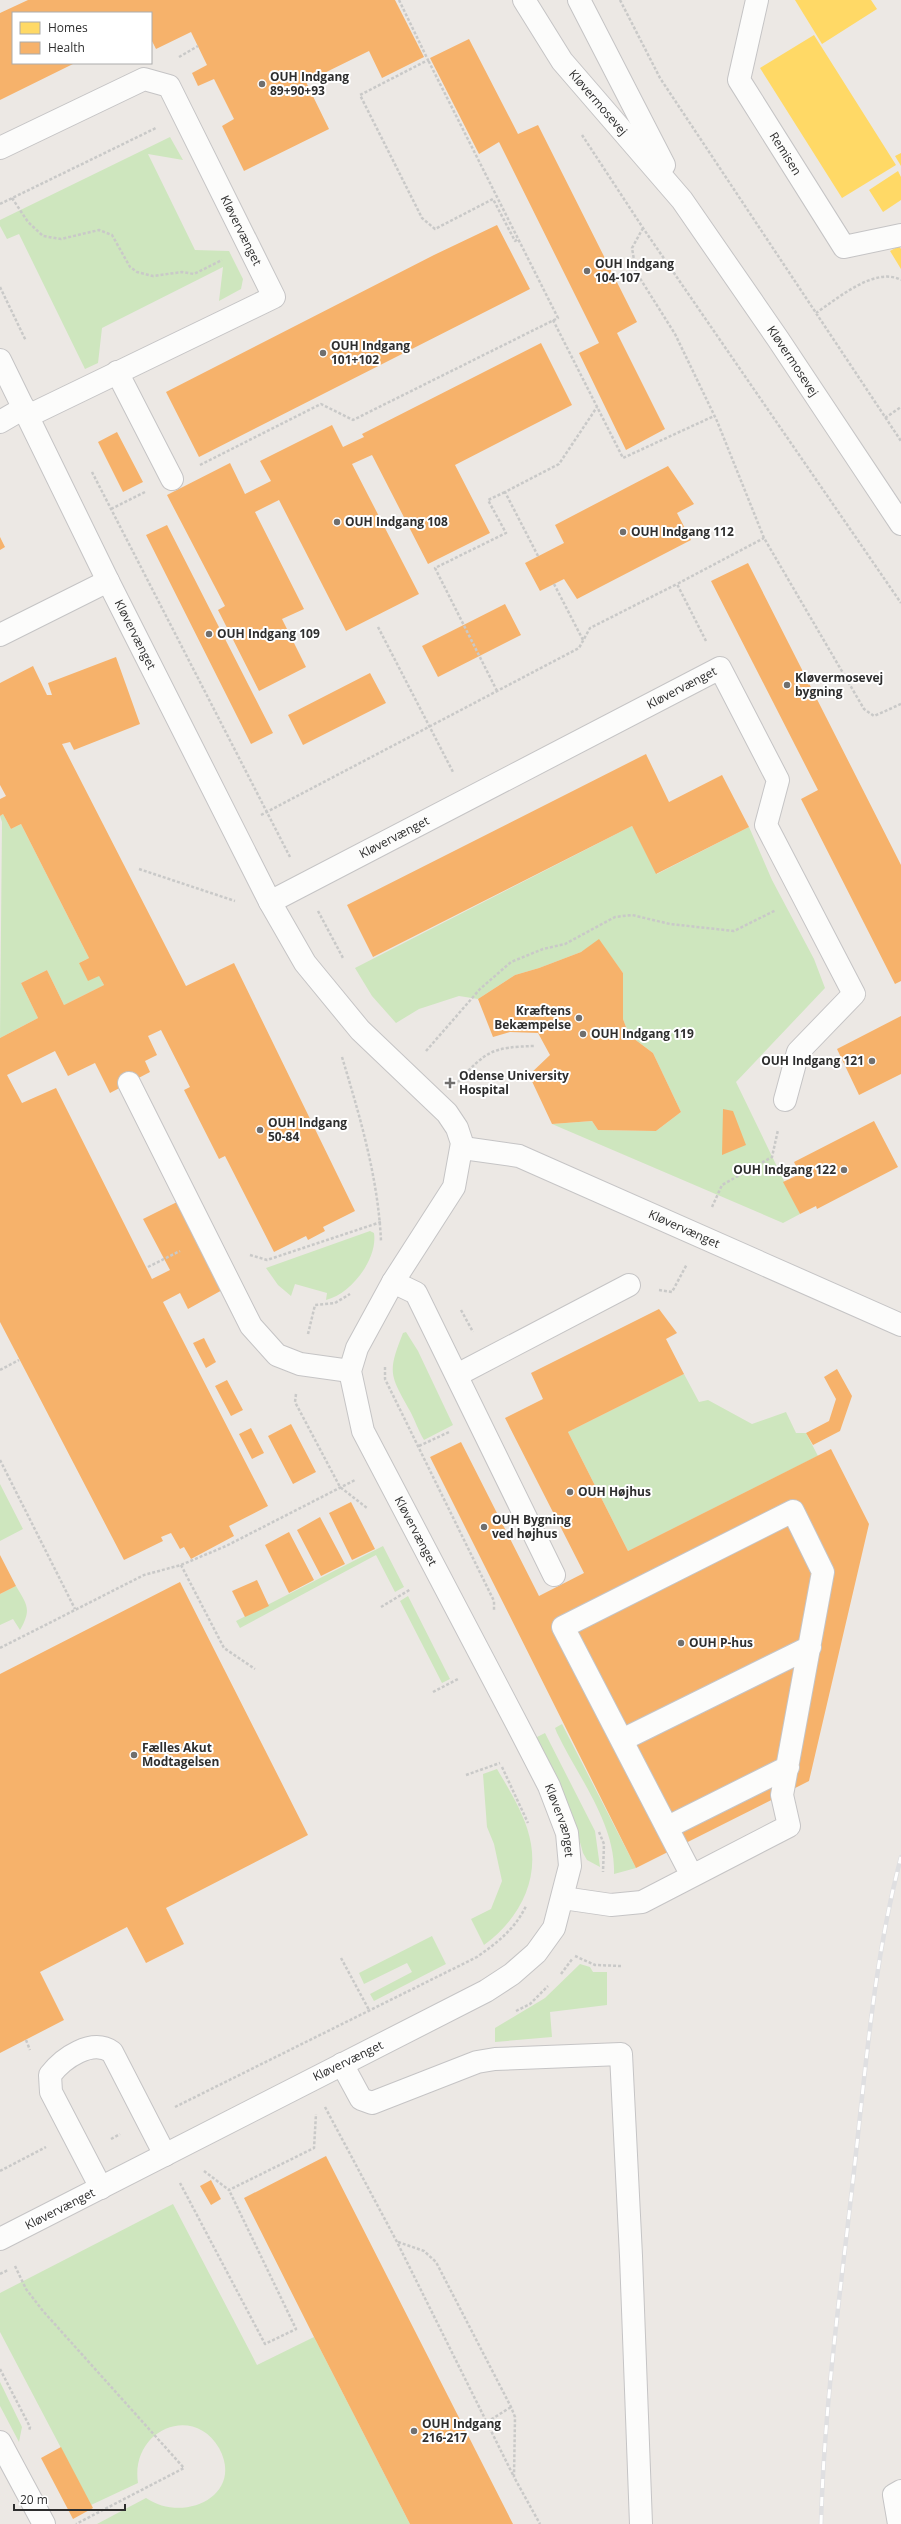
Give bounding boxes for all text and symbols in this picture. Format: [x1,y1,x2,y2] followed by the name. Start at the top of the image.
[12,12,152,64] legend
[48,19,88,36] text: Homes
[48,39,85,56] text: Health
[565,66,632,139] street label: Kløvermosevej
[270,68,349,99] place label: OUH Indgang 89+90+93
[257,79,267,89] marker: OUH Indgang 89+90+93
[766,128,806,178] street label: Remisen
[217,192,266,268] street label: Kløvervænget
[595,255,674,286] place label: OUH Indgang 104-107
[582,266,592,276] marker: OUH Indgang 104-107
[763,322,823,400] street label: Kløvermosevej
[331,337,410,368] place label: OUH Indgang 101+102
[318,348,328,358] marker: OUH Indgang 101+102
[345,513,448,530] place label: OUH Indgang 108
[332,517,342,527] marker: OUH Indgang 108
[631,523,734,540] place label: OUH Indgang 112
[618,527,628,537] marker: OUH Indgang 112
[111,596,160,672] street label: Kløvervænget
[217,625,320,642] place label: OUH Indgang 109
[204,629,214,639] marker: OUH Indgang 109
[644,662,719,713] street label: Kløvervænget
[795,669,883,700] place label: Kløvermosevej bygning
[782,680,792,690] marker: Kløvermosevej bygning
[356,812,432,862] street label: Kløvervænget
[494,1002,571,1033] place label: Kræftens Bekæmpelse
[574,1013,584,1023] marker: Kræftens Bekæmpelse
[591,1025,694,1042] place label: OUH Indgang 119
[578,1029,588,1039] marker: OUH Indgang 119
[761,1052,864,1069] place label: OUH Indgang 121
[867,1056,877,1066] marker: OUH Indgang 121
[459,1067,569,1098] place label: Odense University Hospital
[444,1077,456,1089] marker: Odense University Hospital
[268,1114,347,1145] place label: OUH Indgang 50-84
[255,1125,265,1135] marker: OUH Indgang 50-84
[733,1161,836,1178] place label: OUH Indgang 122
[839,1165,849,1175] marker: OUH Indgang 122
[646,1205,723,1252] street label: Kløvervænget
[578,1483,651,1500] place label: OUH Højhus
[565,1487,575,1497] marker: OUH Højhus
[391,1493,441,1569] street label: Kløvervænget
[492,1511,571,1542] place label: OUH Bygning ved højhus
[479,1522,489,1532] marker: OUH Bygning ved højhus
[689,1634,753,1651] place label: OUH P-hus
[676,1638,686,1648] marker: OUH P-hus
[142,1739,219,1770] place label: Fælles Akut Modtagelsen
[129,1750,139,1760] marker: Fælles Akut Modtagelsen
[541,1781,578,1858] street label: Kløvervænget
[310,2036,386,2085] street label: Kløvervænget
[22,2184,98,2233] street label: Kløvervænget
[422,2415,501,2446] place label: OUH Indgang 216-217
[409,2426,419,2436] marker: OUH Indgang 216-217
[14,2486,125,2512] scale bar
[20,2491,48,2508] text: 20 m

